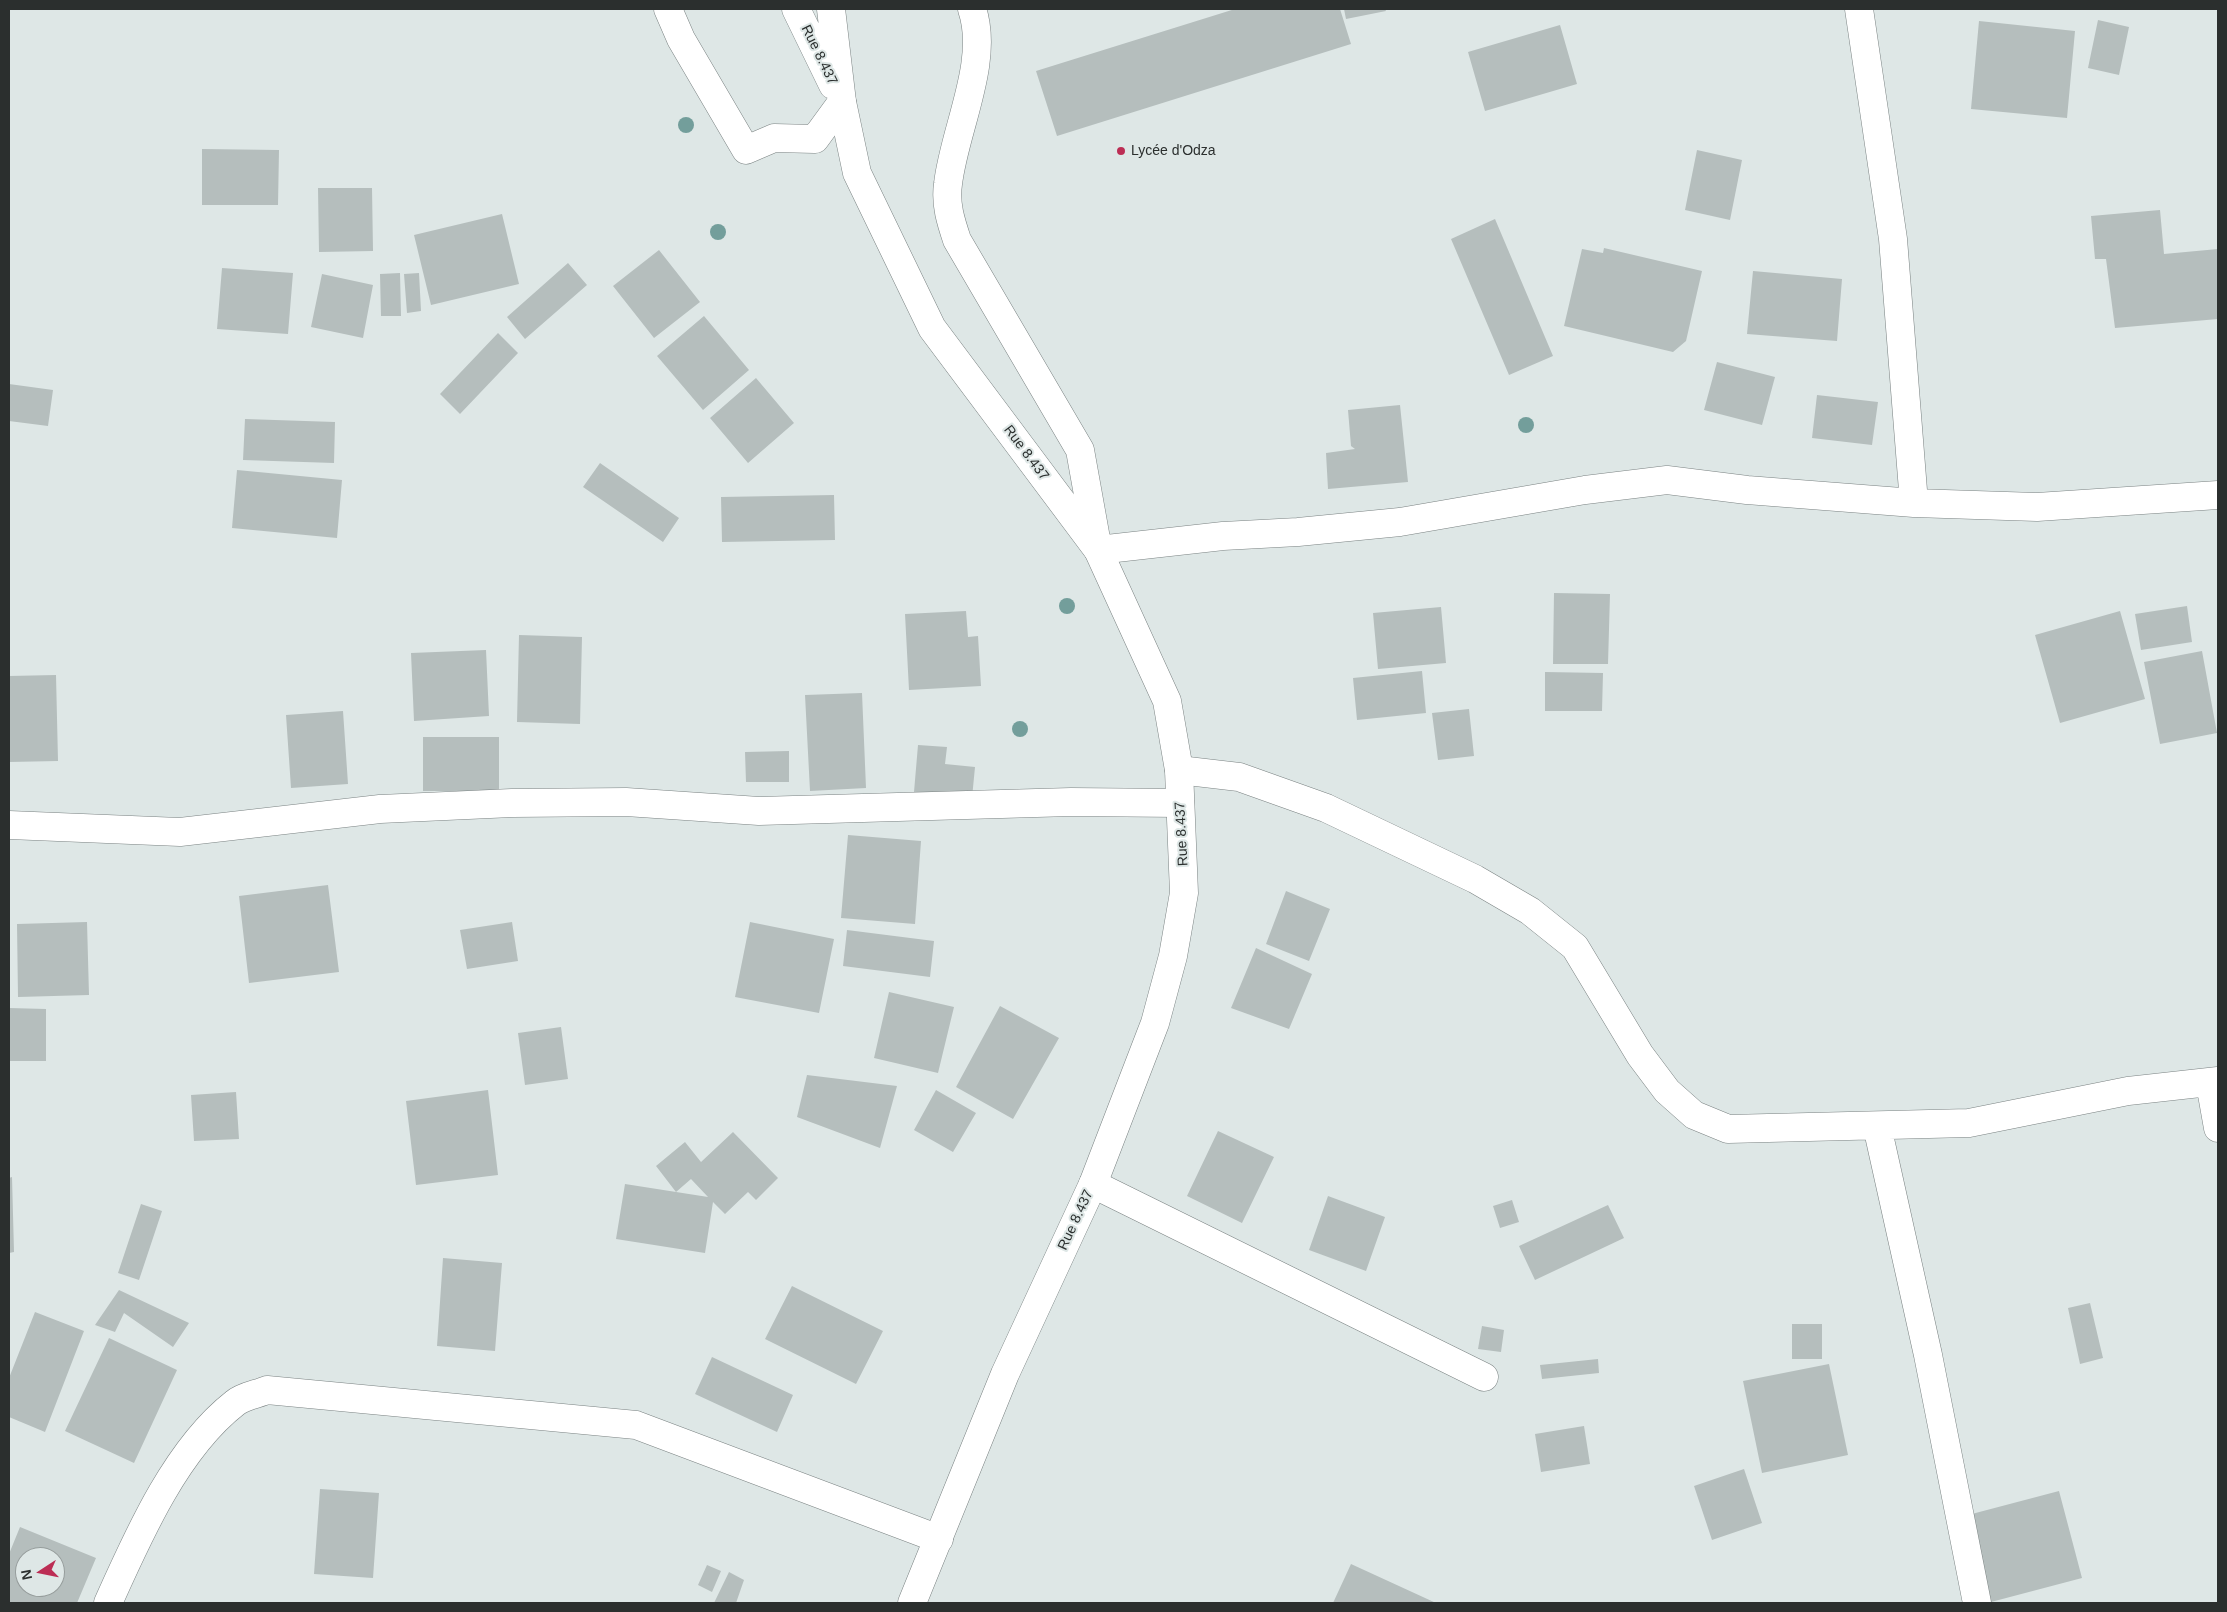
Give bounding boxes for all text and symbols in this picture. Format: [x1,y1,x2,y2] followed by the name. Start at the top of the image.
[797,22,841,88] street label: Rue 8.437
[1131,143,1216,159] place label: Lycée d'Odza
[1115,145,1127,157] marker: Lycée d'Odza
[1000,422,1052,484] street label: Rue 8.437
[1172,801,1192,867] street label: Rue 8.437
[1055,1187,1097,1253] street label: Rue 8.437
[15,1547,65,1597] north arrow
[17,1568,35,1581] text: N

